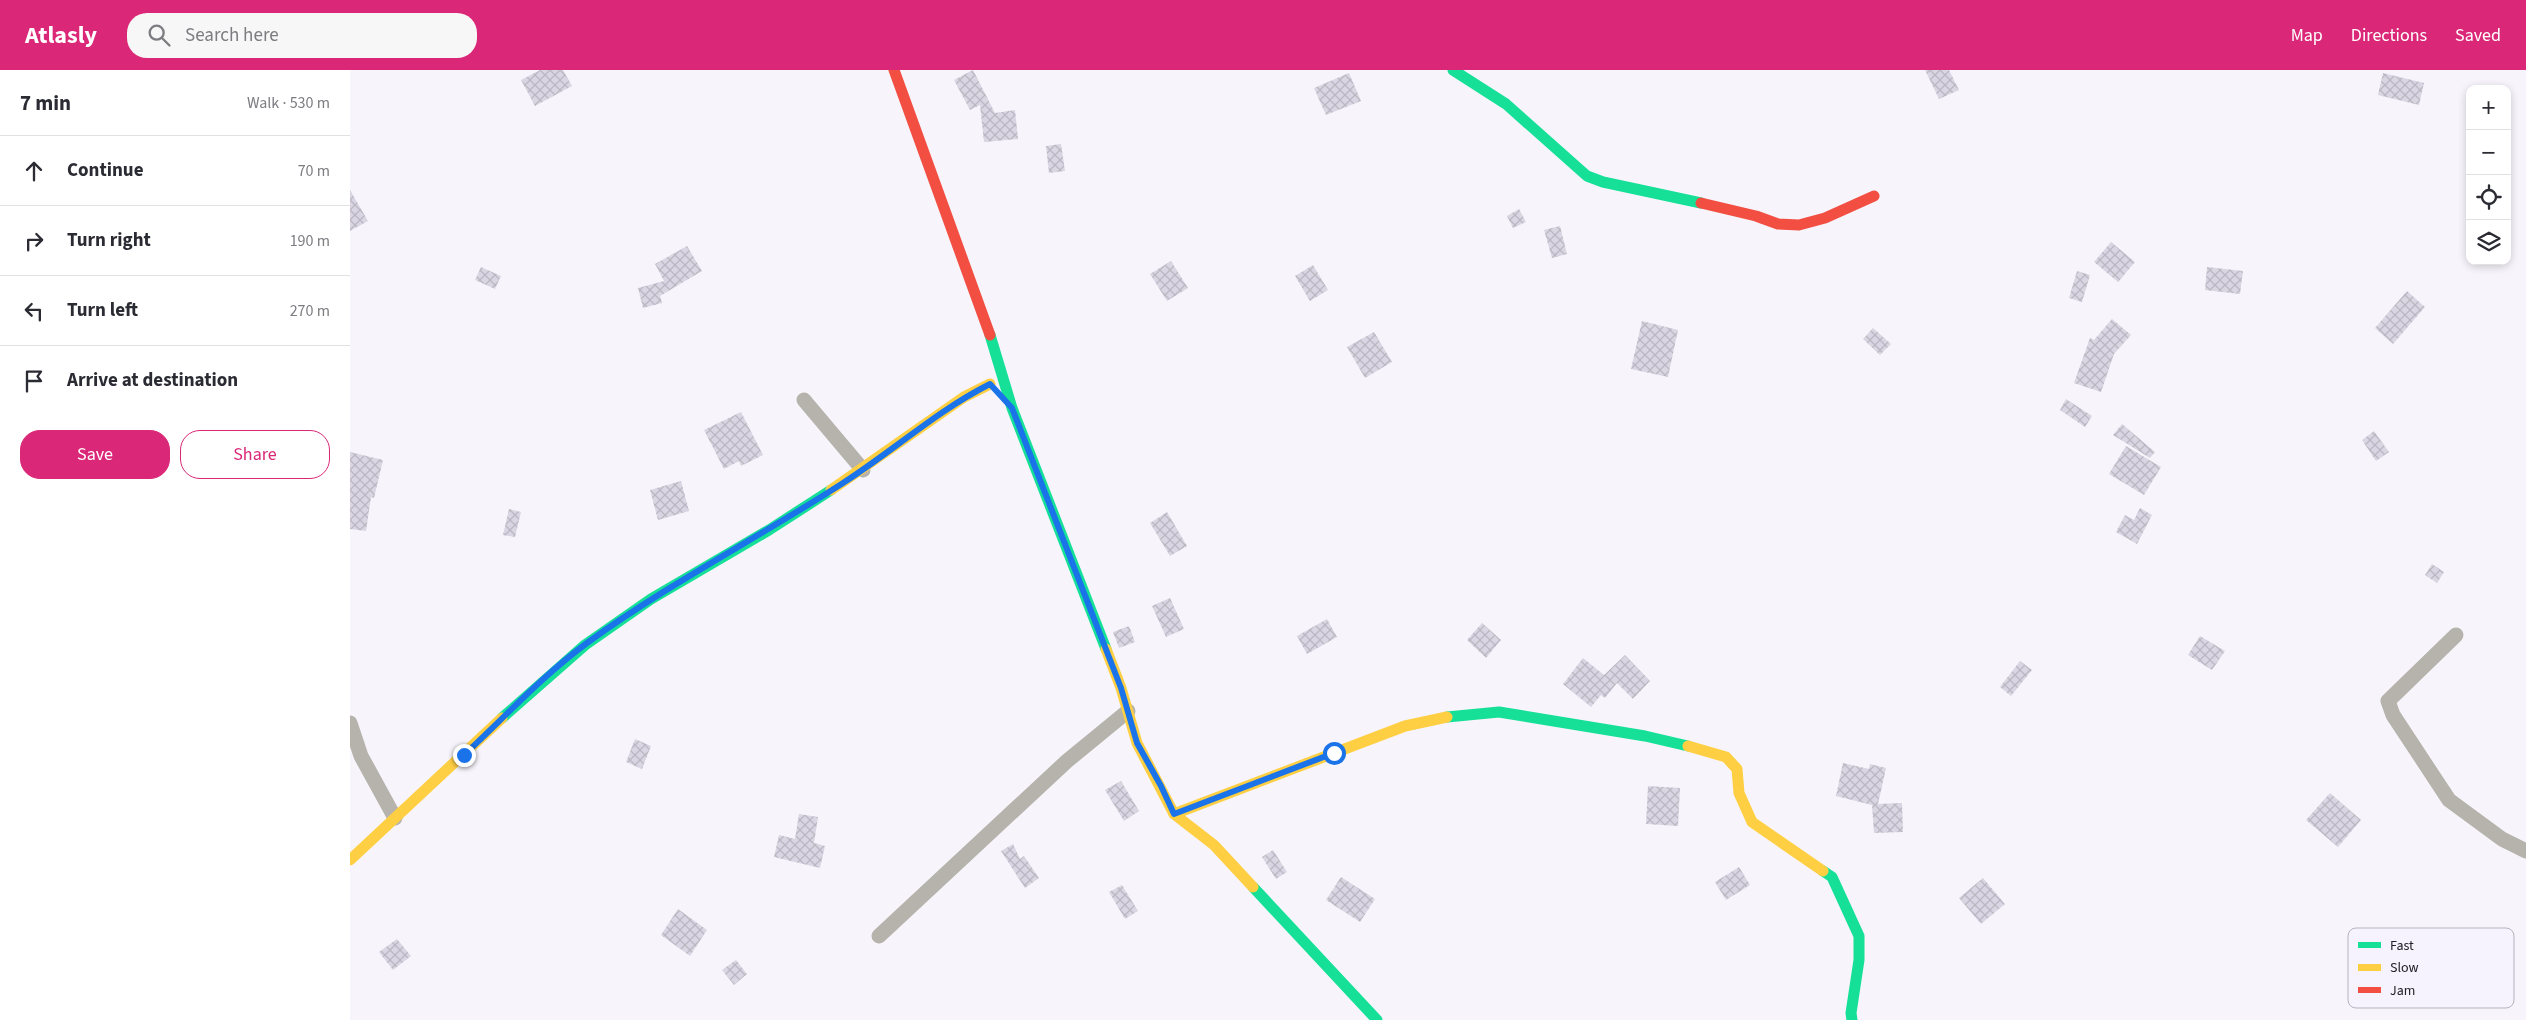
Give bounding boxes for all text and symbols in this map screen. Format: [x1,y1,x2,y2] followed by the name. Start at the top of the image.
[127,13,477,58] search box
[25,18,97,53] text: Atlasly
[145,21,173,49] icon: search
[185,22,279,49] text: Search here
[2291,23,2323,48] text: Map
[2351,23,2427,48] text: Directions
[2455,23,2501,48] text: Saved
[2466,85,2511,265] map controls
[2466,85,2511,130] button: +
[20,88,71,118] text: 7 min
[247,92,330,114] text: Walk · 530 m
[2466,130,2511,175] button: −
[20,157,48,185] icon: ahead
[67,157,144,184] text: Continue
[298,160,330,182] text: 70 m
[2466,175,2511,220] button: locate
[2466,220,2511,265] button: layers
[20,227,48,255] icon: right
[67,227,151,254] text: Turn right
[290,230,330,252] text: 190 m
[20,297,48,325] icon: left
[67,297,138,324] text: Turn left
[290,300,330,322] text: 270 m
[20,367,48,395] icon: arrive
[67,367,238,394] text: Arrive at destination
[20,430,170,479] button: Save
[180,430,330,479] button: Share
[1323,742,1346,765] route start
[453,744,476,767] route end
[2348,928,2514,1008] legend
[2390,936,2414,956] text: Fast
[2390,958,2419,978] text: Slow
[2390,981,2415,1001] text: Jam

